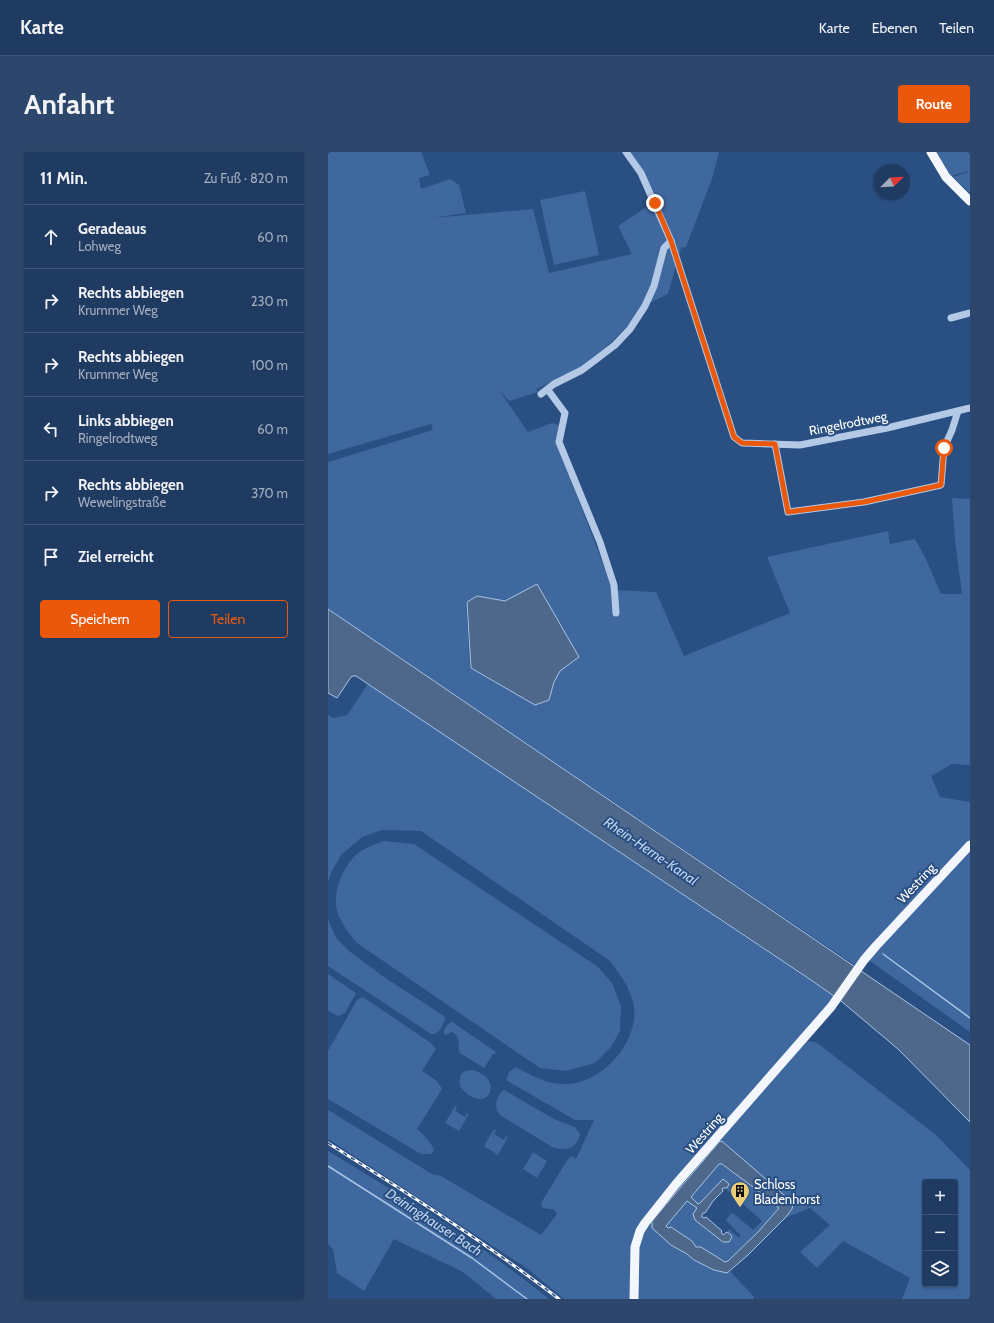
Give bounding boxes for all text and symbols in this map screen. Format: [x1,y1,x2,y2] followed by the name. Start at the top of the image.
[20,16,64,39] text: Karte
[819,19,850,37] text: Karte
[872,19,917,37] text: Ebenen
[939,19,974,37] text: Teilen
[898,85,970,123] button: Route
[24,87,114,121] text: Anfahrt
[874,164,910,200] north arrow
[40,168,88,188] text: 11 Min.
[204,170,288,186] text: Zu Fuß · 820 m
[646,194,664,212] route end
[78,220,146,238] text: Geradeaus
[40,226,62,248] icon: ahead
[257,229,288,245] text: 60 m
[78,238,121,254] text: Lohweg
[78,284,184,302] text: Rechts abbiegen
[40,290,62,312] icon: right
[251,293,288,309] text: 230 m
[78,302,158,318] text: Krummer Weg
[78,348,184,366] text: Rechts abbiegen
[40,354,62,376] icon: right
[251,357,288,373] text: 100 m
[78,366,158,382] text: Krummer Weg
[808,407,889,438] street label: Ringelrodtweg
[78,412,174,430] text: Links abbiegen
[40,418,62,440] icon: left
[257,421,288,437] text: 60 m
[78,430,157,446] text: Ringelrodtweg
[935,439,953,457] route start
[78,476,184,494] text: Rechts abbiegen
[40,482,62,504] icon: right
[251,485,288,501] text: 370 m
[78,494,166,510] text: Wewelingstraße
[40,546,62,568] icon: arrive
[78,548,154,566] text: Ziel erreicht
[40,600,160,638] button: Speichern
[168,600,288,638] button: Teilen
[601,813,702,889] water label: Rhein-Herne-Kanal
[893,859,939,906] street label: Westring
[682,1109,726,1157] street label: Westring
[754,1176,821,1207] place label: Schloss Bladenhorst
[922,1179,958,1287] map controls
[922,1179,958,1215] button: +
[729,1180,751,1208] building icon: Schloss Bladenhorst
[382,1184,486,1260] water label: Deininghauser Bach
[922,1215,958,1251] button: −
[922,1251,958,1287] button: layers

